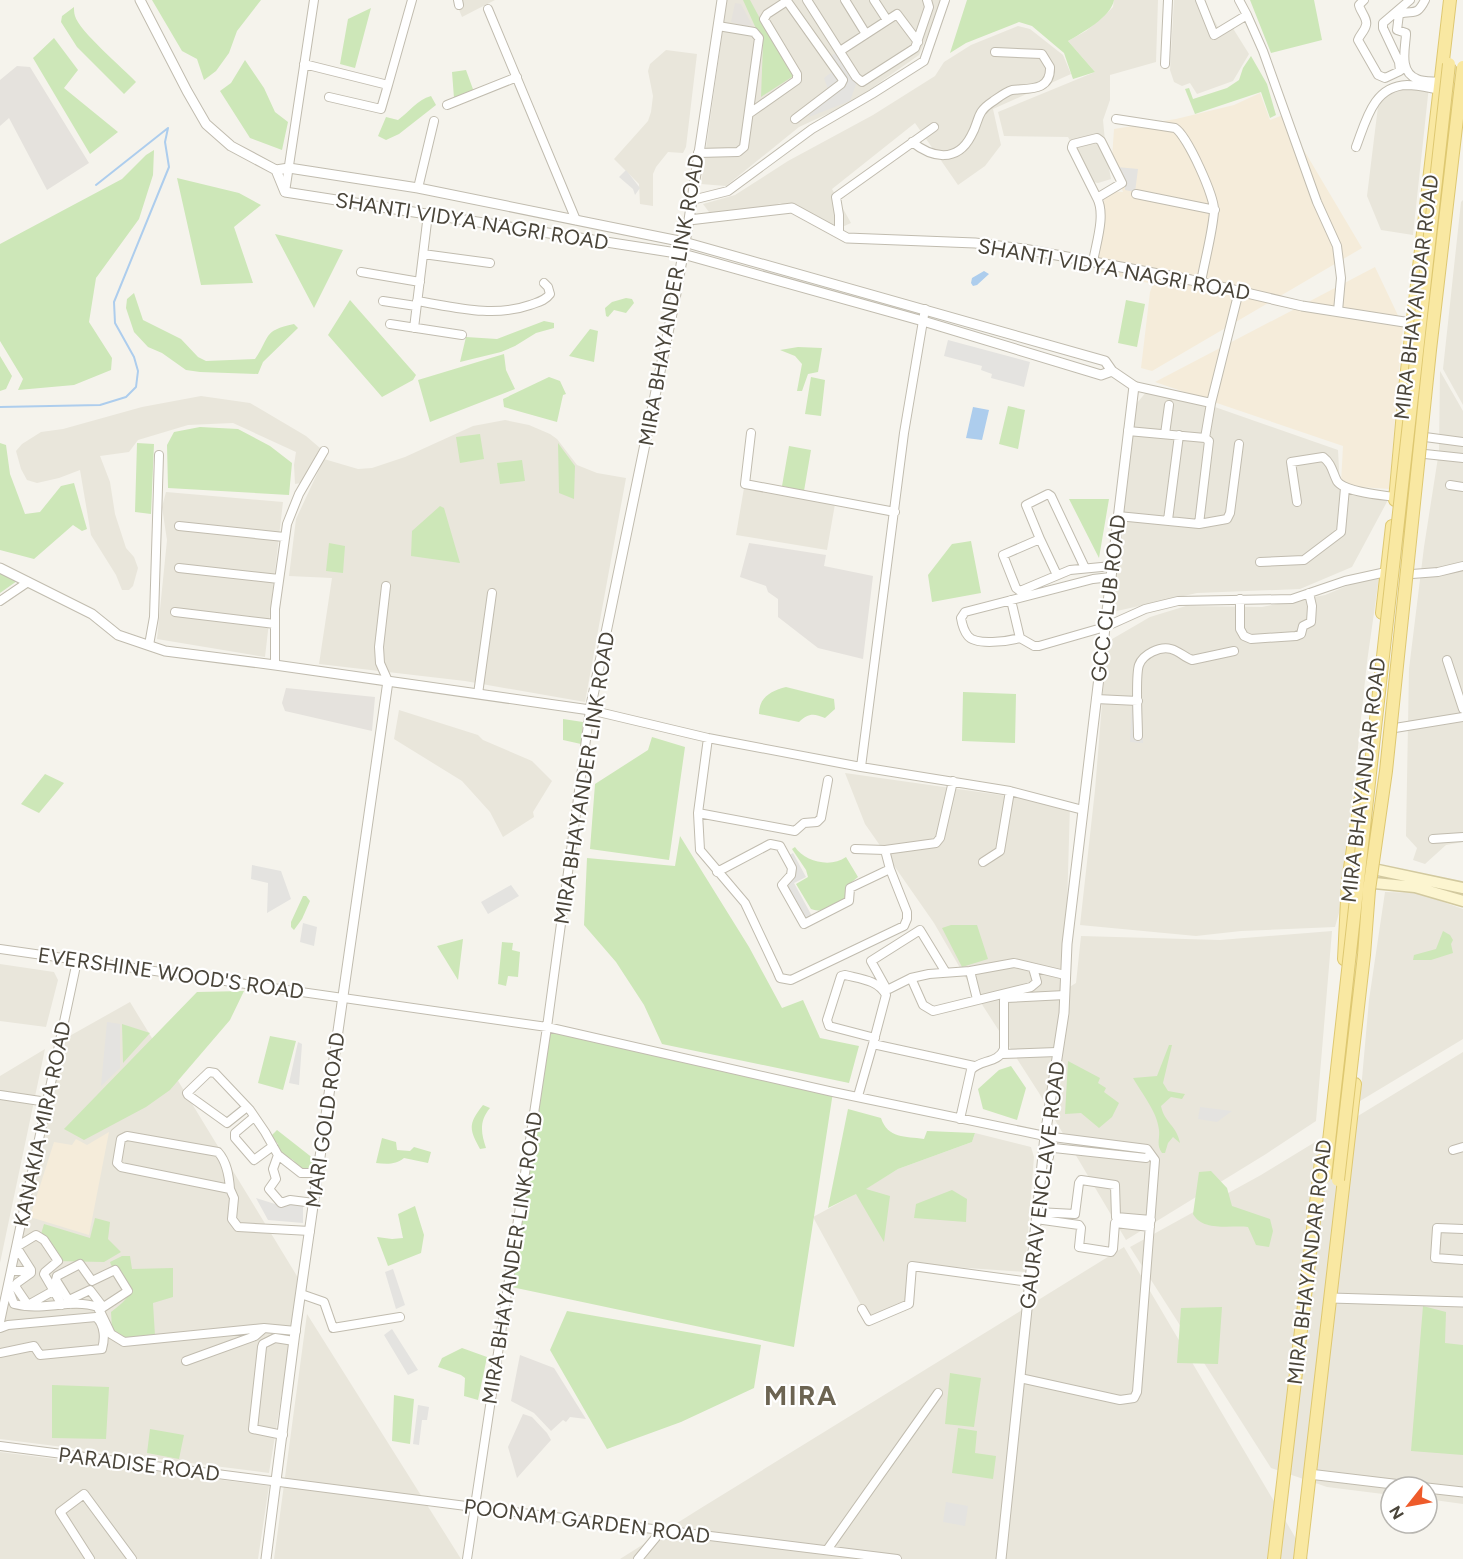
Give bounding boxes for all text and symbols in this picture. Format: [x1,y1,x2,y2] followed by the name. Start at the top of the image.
[633,152,709,448] street label: MIRA BHAYANDER LINK ROAD
[1389,173,1443,421] street label: MIRA BHAYANDAR ROAD
[334,187,610,255] street label: SHANTI VIDYA NAGRI ROAD
[976,233,1252,305] street label: SHANTI VIDYA NAGRI ROAD
[1085,513,1131,683] street label: GCC CLUB ROAD
[549,630,619,926] street label: MIRA BHAYANDER LINK ROAD
[1336,656,1390,904] street label: MIRA BHAYANDAR ROAD
[36,942,306,1004] street label: EVERSHINE WOOD'S ROAD
[8,1019,76,1229] street label: KANAKIA MIRA ROAD
[300,1031,350,1209] street label: MARI GOLD ROAD
[1014,1060,1070,1310] street label: GAURAV ENCLAVE ROAD
[477,1110,547,1406] street label: MIRA BHAYANDER LINK ROAD
[1282,1138,1336,1386] street label: MIRA BHAYANDAR ROAD
[764,1379,838,1412] district label: MIRA
[57,1442,221,1486] street label: PARADISE ROAD
[1379,1475,1439,1535] north arrow
[463,1493,711,1549] street label: POONAM GARDEN ROAD
[1385,1502,1408,1523] text: N

